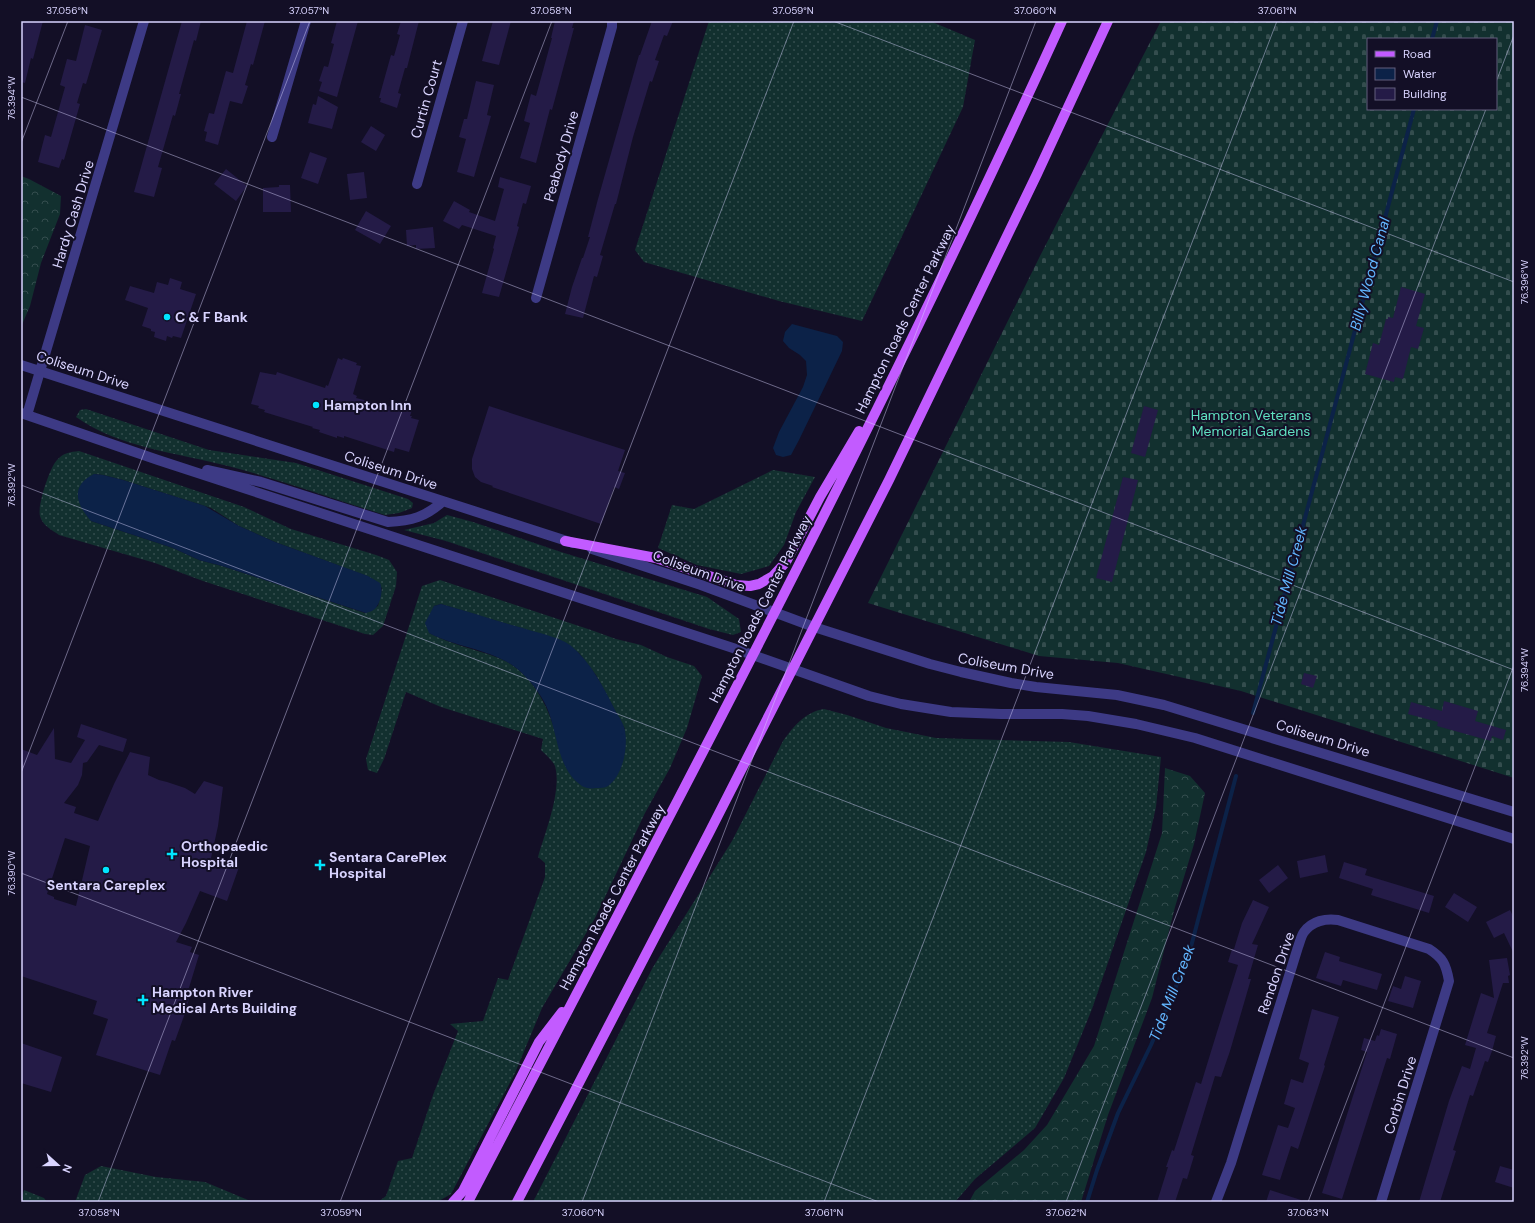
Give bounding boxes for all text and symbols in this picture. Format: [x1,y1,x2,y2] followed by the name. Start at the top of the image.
[46,4,88,17] text: 37.056°N
[289,4,329,17] text: 37.057°N
[530,4,572,17] text: 37.058°N
[772,4,814,17] text: 37.059°N
[1014,4,1056,17] text: 37.060°N
[1258,4,1296,17] text: 37.061°N
[1367,38,1497,110] legend
[1403,46,1431,62] text: Road
[406,58,446,140] street label: Curtin Court
[1403,66,1437,82] text: Water
[5,76,18,120] text: 76.394°W
[1403,86,1447,102] text: Building
[539,108,583,204] street label: Peabody Drive
[48,158,98,270] street label: Hardy Cash Drive
[1345,215,1395,333] water label: Billy Wood Canal
[851,221,959,417] street label: Hampton Roads Center Parkway
[1518,260,1531,304] text: 76.396°W
[175,308,248,326] place label: C & F Bank
[162,312,172,322] marker: C & F Bank
[34,346,132,394] street label: Coliseum Drive
[324,396,412,414] place label: Hampton Inn
[311,400,321,410] marker: Hampton Inn
[1191,406,1311,440] park label: Hampton Veterans Memorial Gardens
[342,446,440,494] street label: Coliseum Drive
[5,463,18,507] text: 76.392°W
[705,512,815,706] street label: Hampton Roads Center Parkway
[1266,524,1312,628] water label: Tide Mill Creek
[650,546,748,596] street label: Coliseum Drive
[1518,648,1531,692] text: 76.394°W
[957,649,1055,683] street label: Coliseum Drive
[1274,715,1372,761] street label: Coliseum Drive
[555,801,669,993] street label: Hampton Roads Center Parkway
[181,837,268,871] place label: Orthopaedic Hospital
[166,848,178,860] marker: Orthopaedic Hospital
[329,848,447,882] place label: Sentara CarePlex Hospital
[5,850,18,895] text: 76.390°W
[314,859,326,871] marker: Sentara CarePlex Hospital
[101,865,111,875] marker: Sentara Careplex
[47,876,165,894] place label: Sentara Careplex
[1254,929,1299,1017] street label: Rendon Drive
[1144,941,1200,1044] water label: Tide Mill Creek
[152,983,297,1017] place label: Hampton River Medical Arts Building
[137,994,149,1006] marker: Hampton River Medical Arts Building
[1518,1036,1531,1080] text: 76.392°W
[1380,1054,1420,1136] street label: Corbin Drive
[38,1145,78,1185] north arrow
[59,1162,75,1175] text: N
[78,1206,120,1219] text: 37.058°N
[320,1206,362,1219] text: 37.059°N
[562,1206,604,1219] text: 37.060°N
[805,1206,843,1219] text: 37.061°N
[1045,1206,1087,1219] text: 37.062°N
[1287,1206,1329,1219] text: 37.063°N

